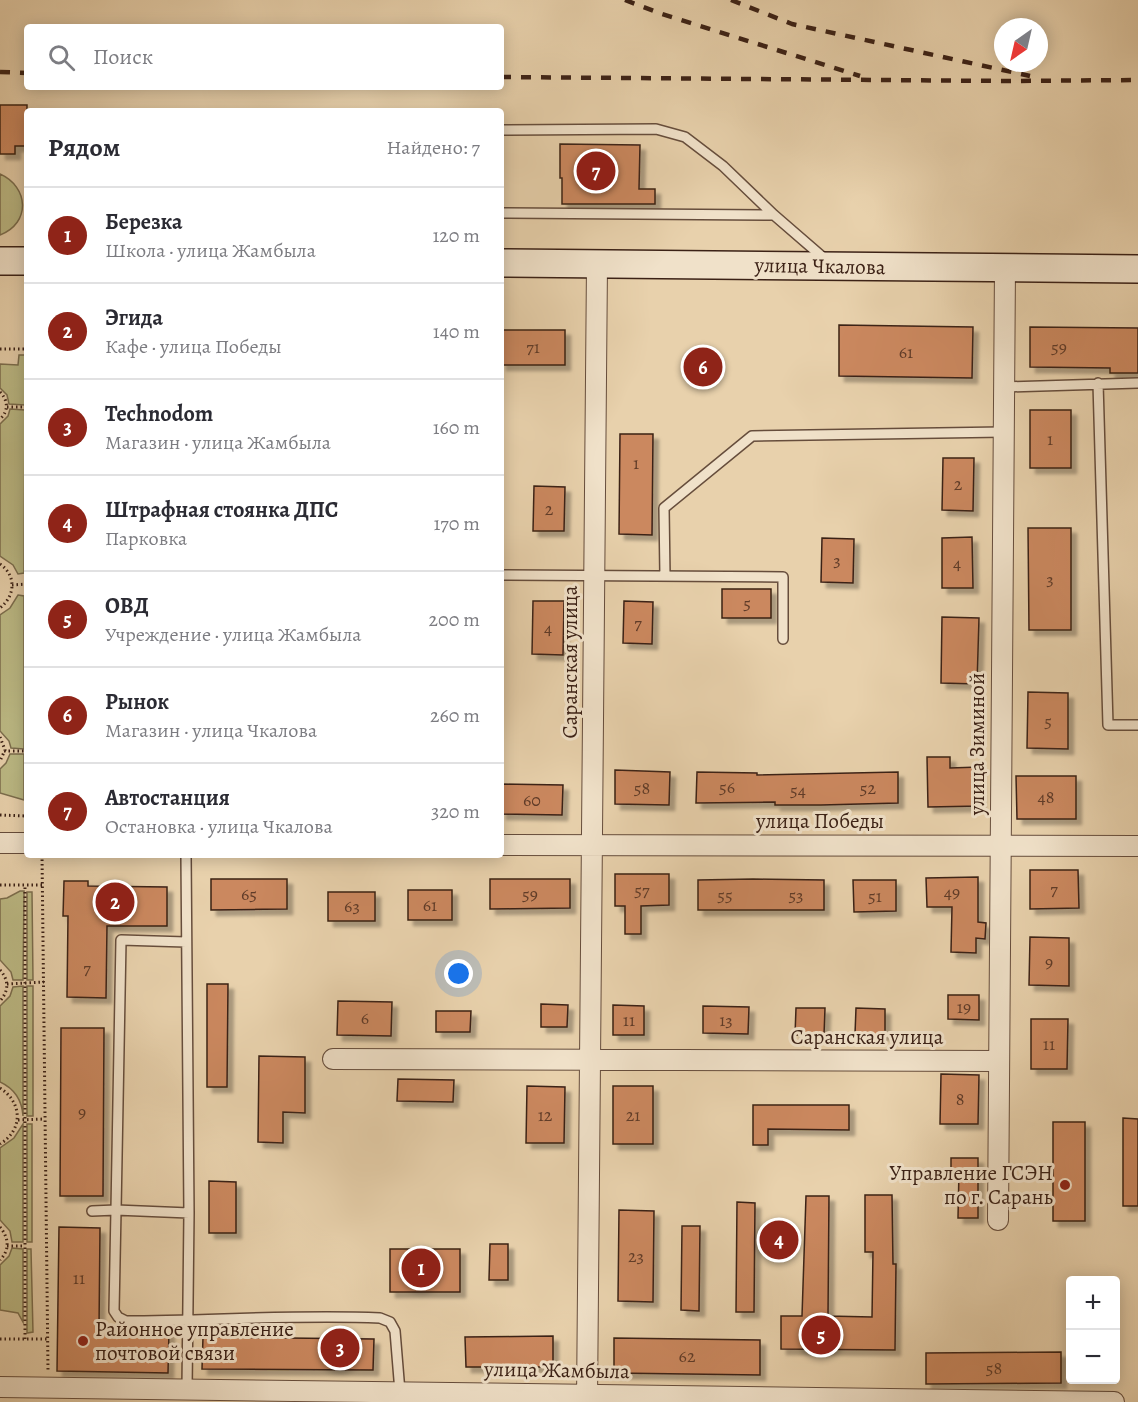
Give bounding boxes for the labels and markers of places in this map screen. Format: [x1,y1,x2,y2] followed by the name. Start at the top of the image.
[576,148,616,194] pin: 7
[684,344,722,389] pin: 6
[96,880,134,924] pin: 2
[889,1159,1053,1211] place label: Управление ГСЭН по г. Сарань
[1058,1178,1072,1192] marker: Управление ГСЭН по г. Сарань
[760,1218,798,1262] pin: 4
[402,1246,440,1290] pin: 1
[802,1312,840,1358] pin: 5
[95,1315,294,1367] place label: Районное управление почтовой связи
[320,1326,360,1370] pin: 3
[76,1334,90,1348] marker: Районное управление почтовой связи

